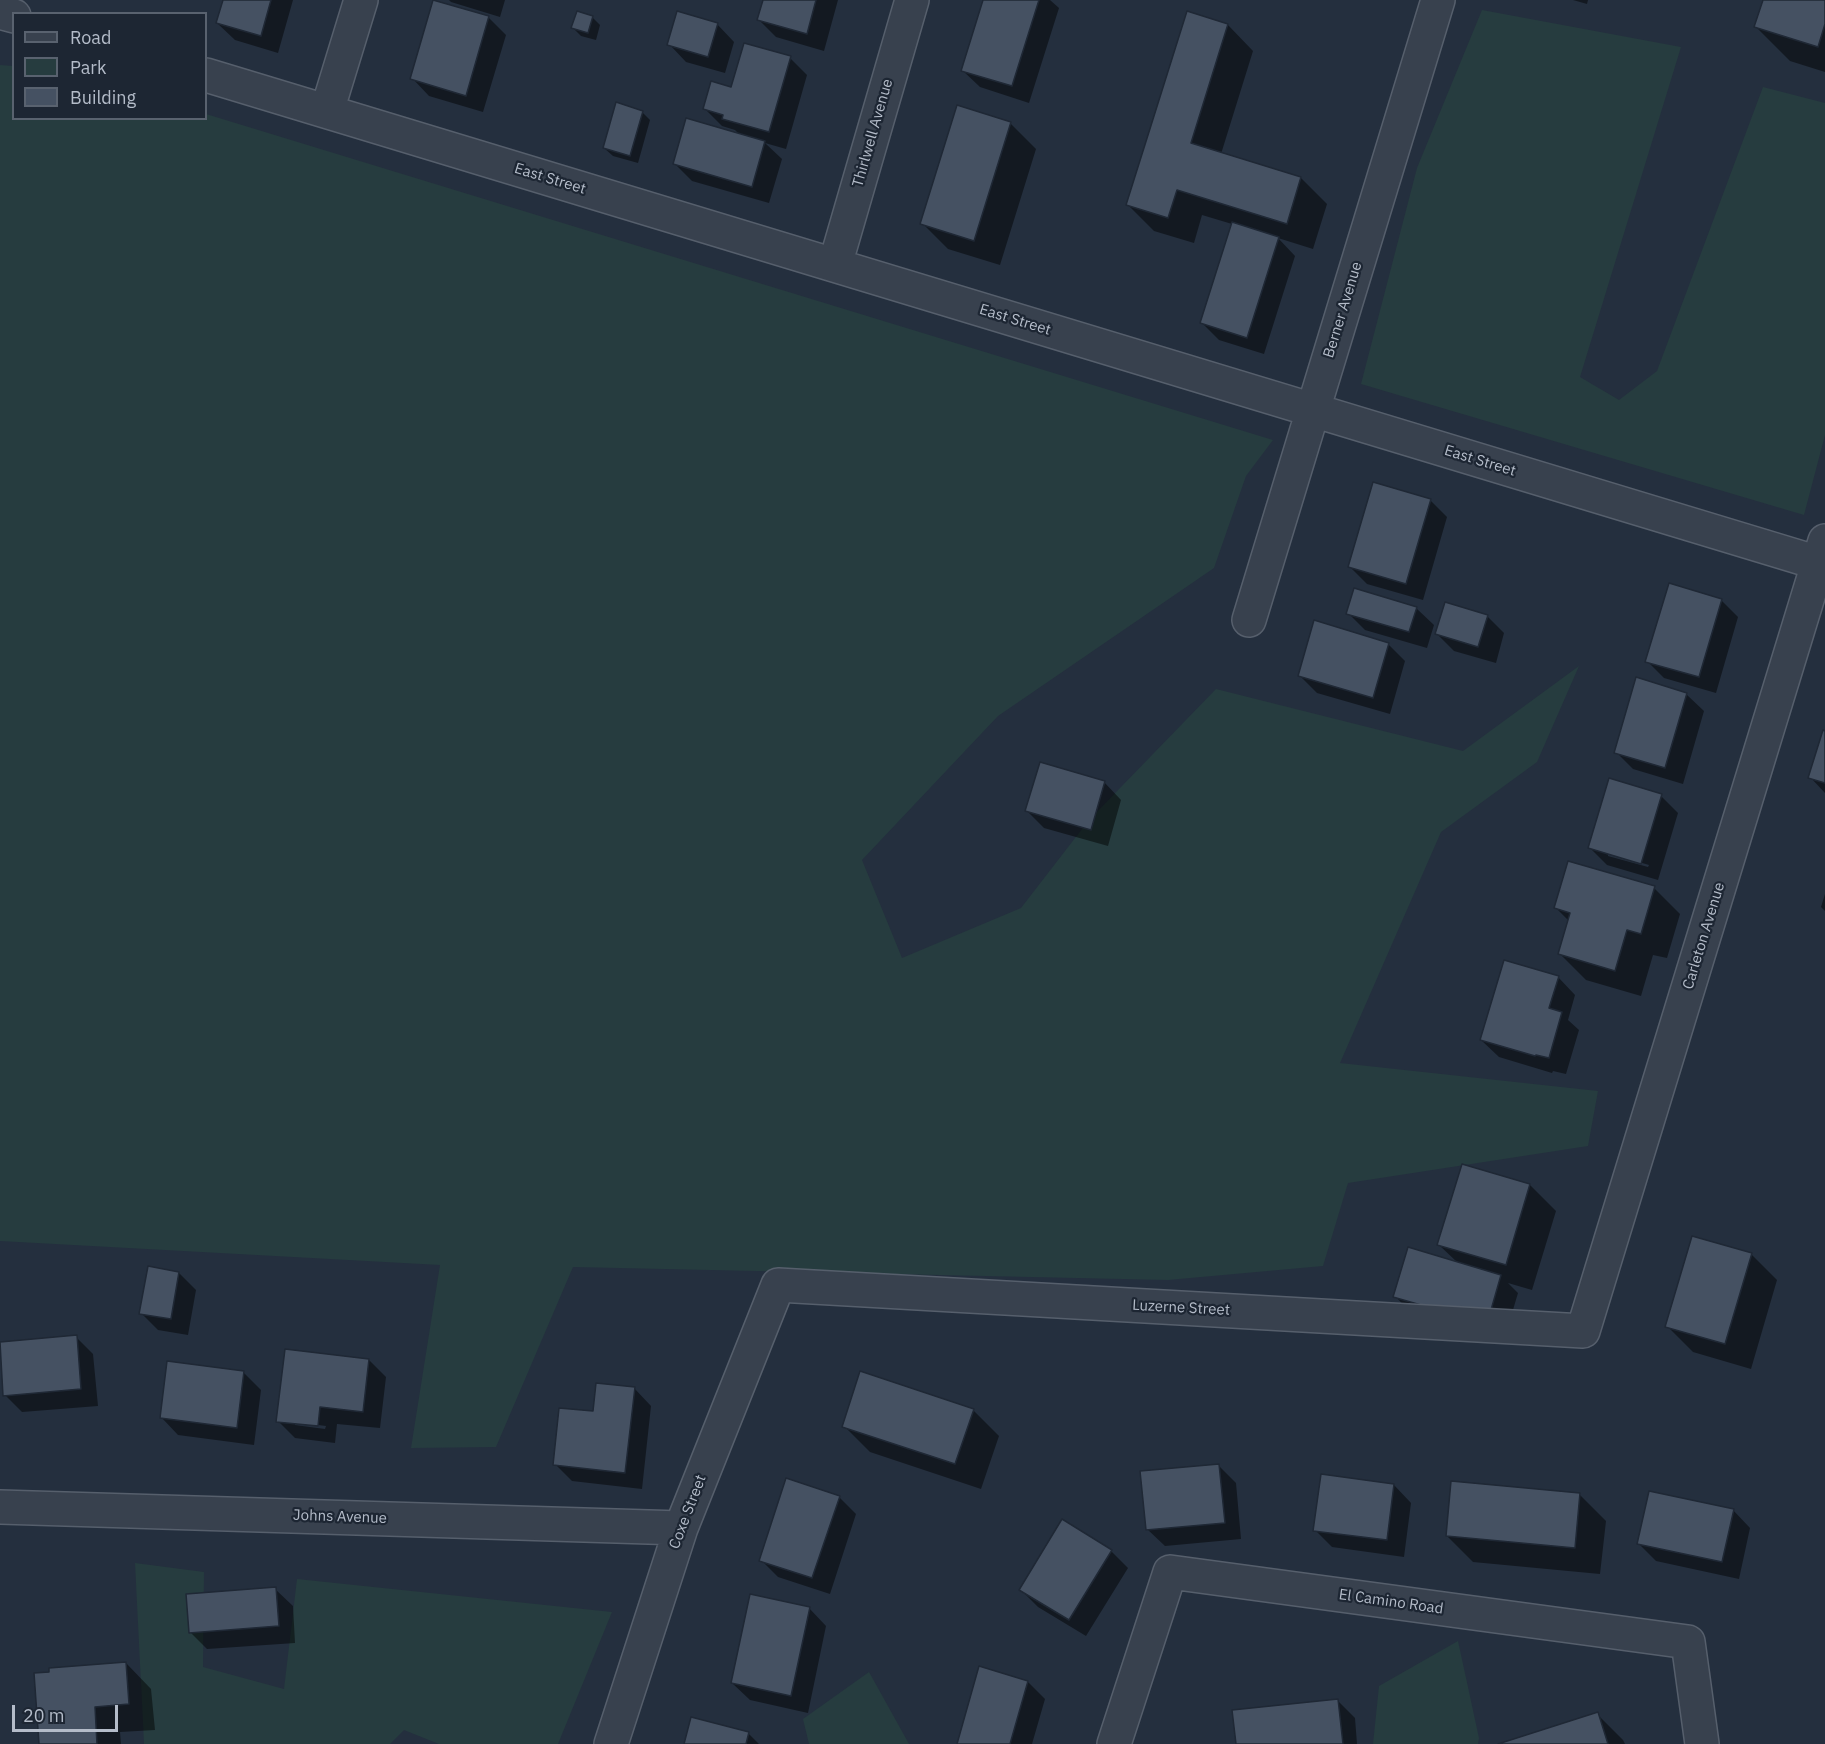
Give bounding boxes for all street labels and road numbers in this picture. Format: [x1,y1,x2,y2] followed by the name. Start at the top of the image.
[849,77,897,189] street label: Thirlwell Avenue
[512,160,588,198] street label: East Street
[1320,260,1366,360] street label: Berner Avenue
[977,301,1053,339] street label: East Street
[1442,442,1518,480] street label: East Street
[1679,880,1729,992] street label: Carleton Avenue
[1132,1296,1230,1320] street label: Luzerne Street
[666,1472,710,1552] street label: Coxe Street
[293,1506,387,1528] street label: Johns Avenue
[1338,1586,1444,1618] street label: El Camino Road

